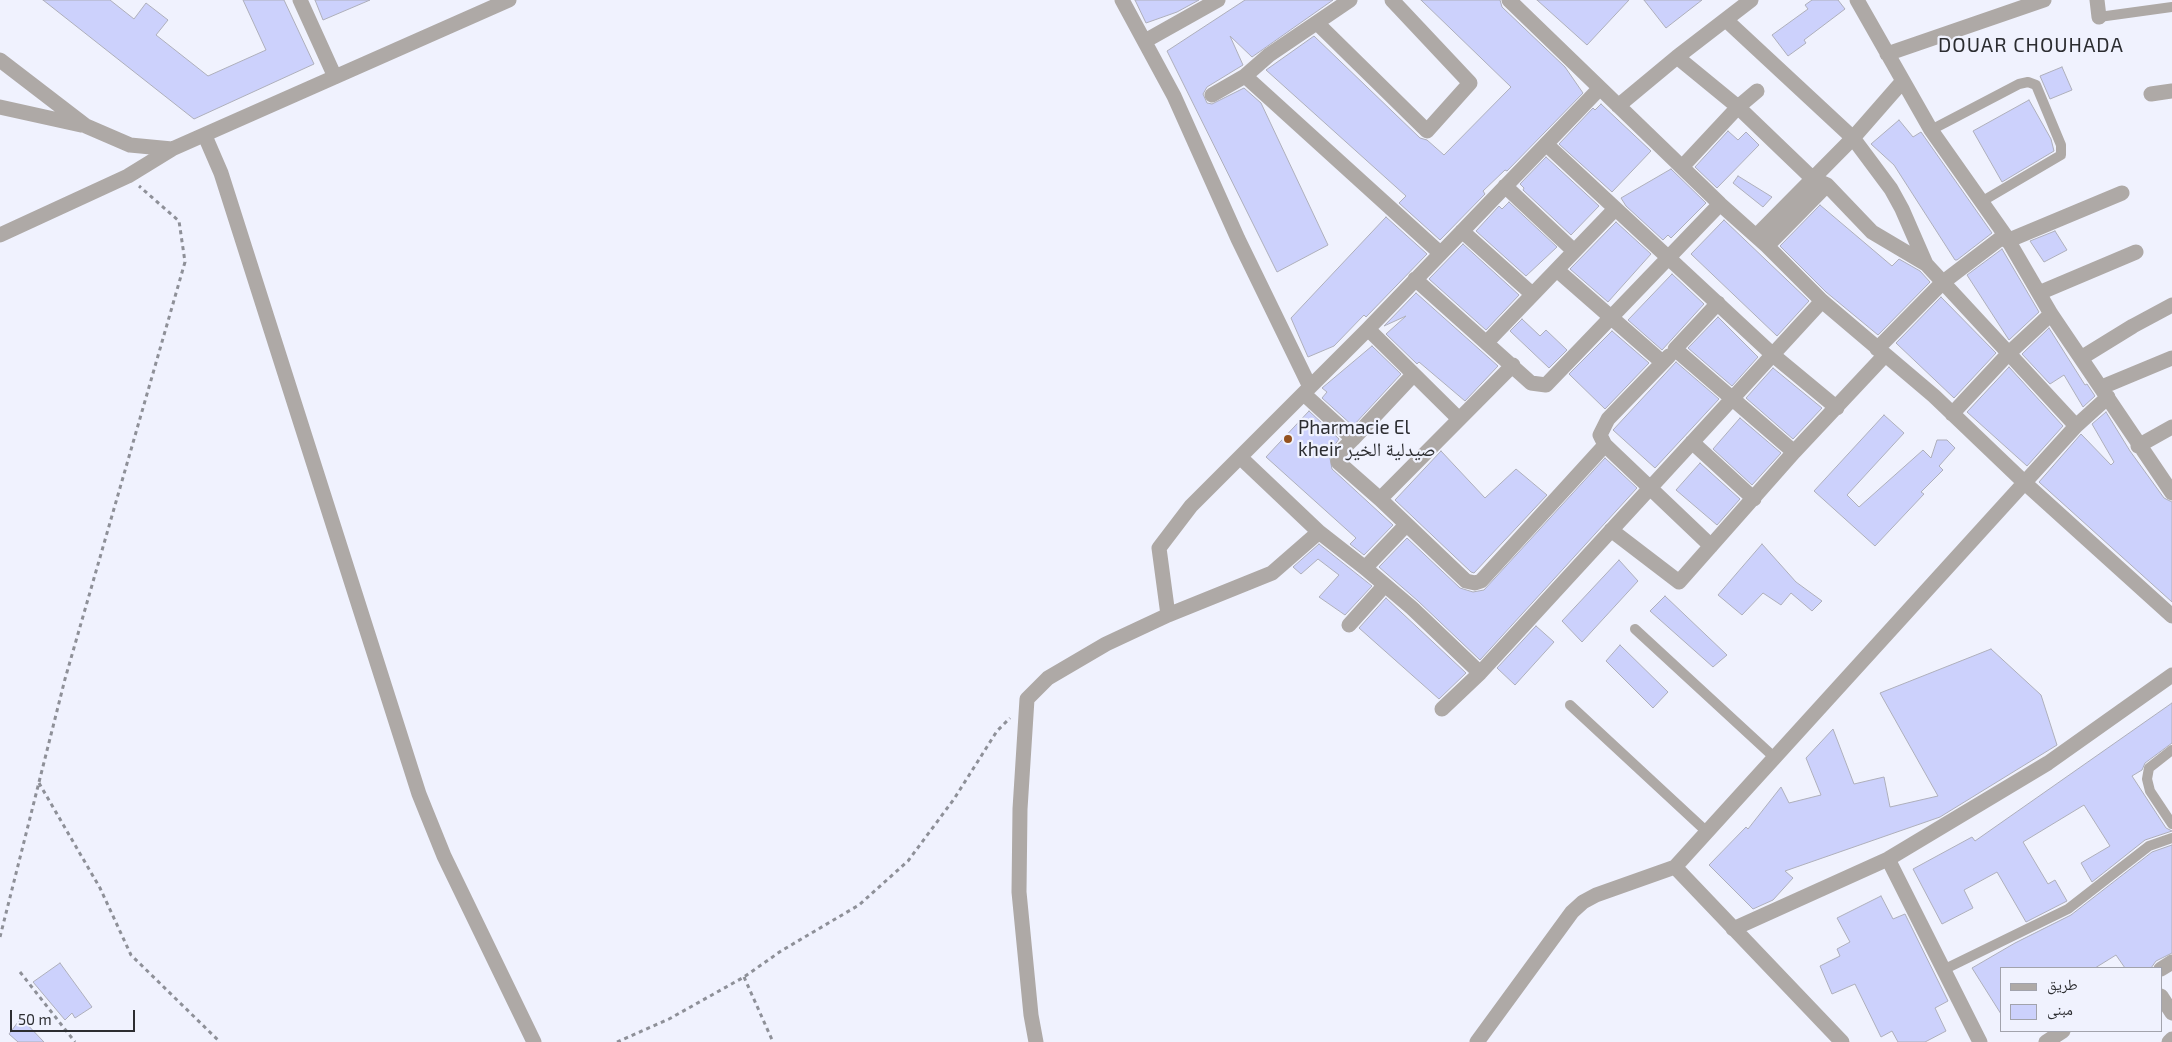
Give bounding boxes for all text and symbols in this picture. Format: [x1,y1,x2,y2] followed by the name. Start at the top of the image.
[1936,33,2126,57] district label: DOUAR CHOUHADA
[1298,417,1436,461] place label: Pharmacie El kheir صيدلية الخير
[1282,433,1294,445] marker: Pharmacie El kheir صيدلية الخير
[2000,967,2162,1032] legend
[2047,975,2078,993] text: طريق
[12,1000,138,1032] scale bar
[2047,1000,2073,1018] text: مبنى
[18,1010,52,1028] text: 50 m

